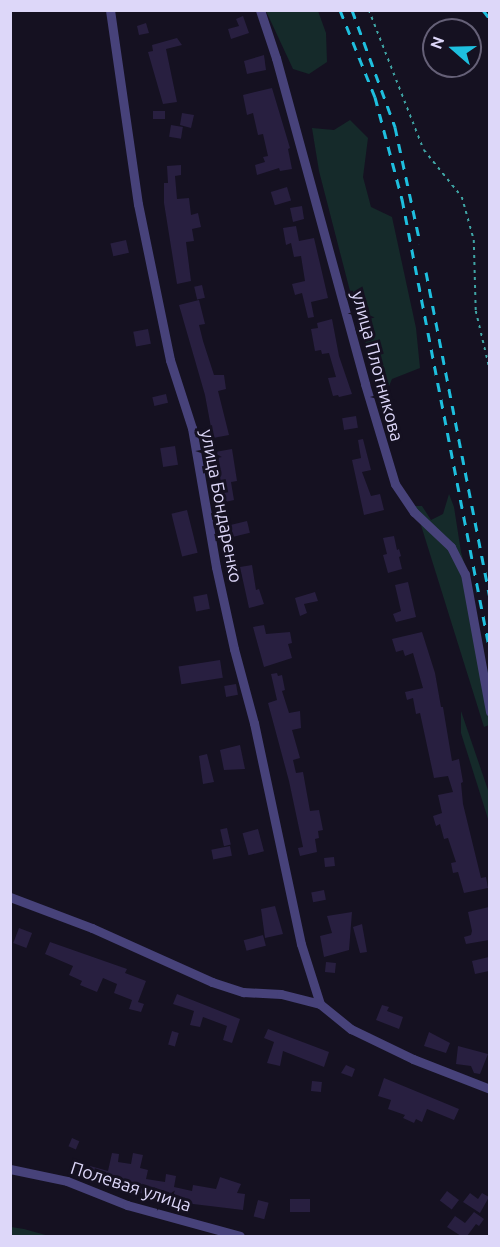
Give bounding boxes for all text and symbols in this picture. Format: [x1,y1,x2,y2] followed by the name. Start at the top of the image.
[422,18,482,78] north arrow
[426,34,447,51] text: N
[348,289,408,443] street label: улица Плотникова
[197,428,247,584] street label: улица Бондаренко
[68,1156,194,1216] street label: Полевая улица

